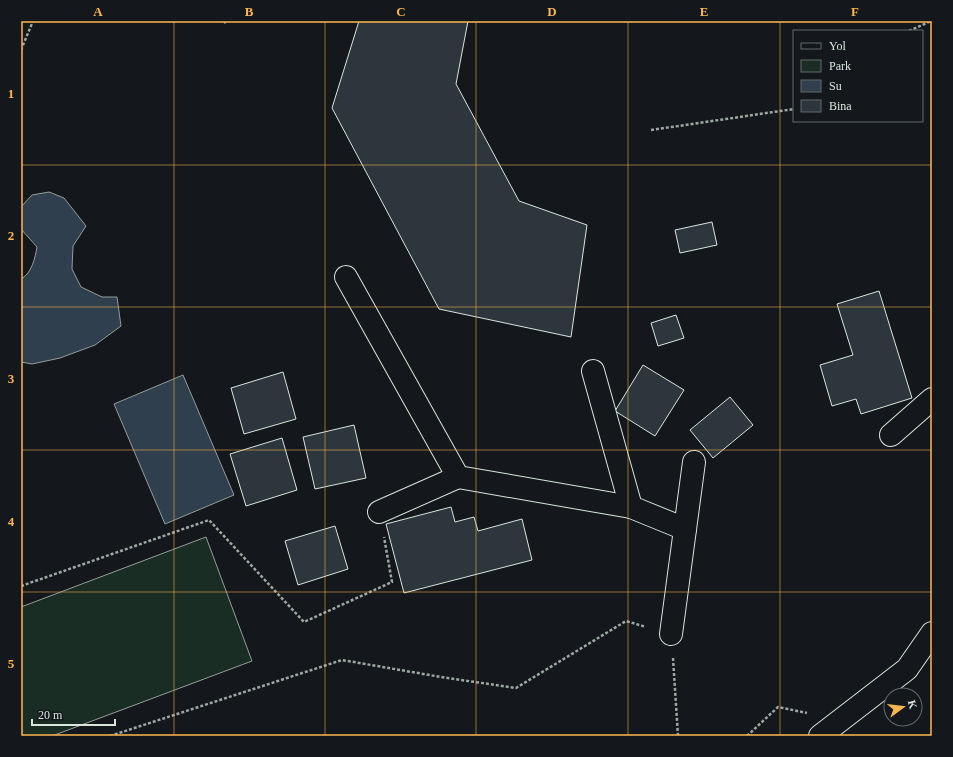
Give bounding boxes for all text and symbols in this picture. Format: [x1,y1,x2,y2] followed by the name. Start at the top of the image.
[93,4,103,19] text: A
[245,4,254,19] text: B
[396,4,406,19] text: C
[547,4,557,19] text: D
[700,4,708,19] text: E
[851,4,859,19] text: F
[793,30,923,122] legend
[829,39,846,53] text: Yol
[829,59,851,73] text: Park
[829,79,842,93] text: Su
[8,86,14,101] text: 1
[829,99,852,113] text: Bina
[8,228,14,243] text: 2
[8,371,15,386] text: 3
[8,514,15,529] text: 4
[8,656,15,671] text: 5
[883,687,923,727] north arrow
[906,699,920,711] text: K
[32,701,115,727] scale bar
[38,708,63,722] text: 20 m

